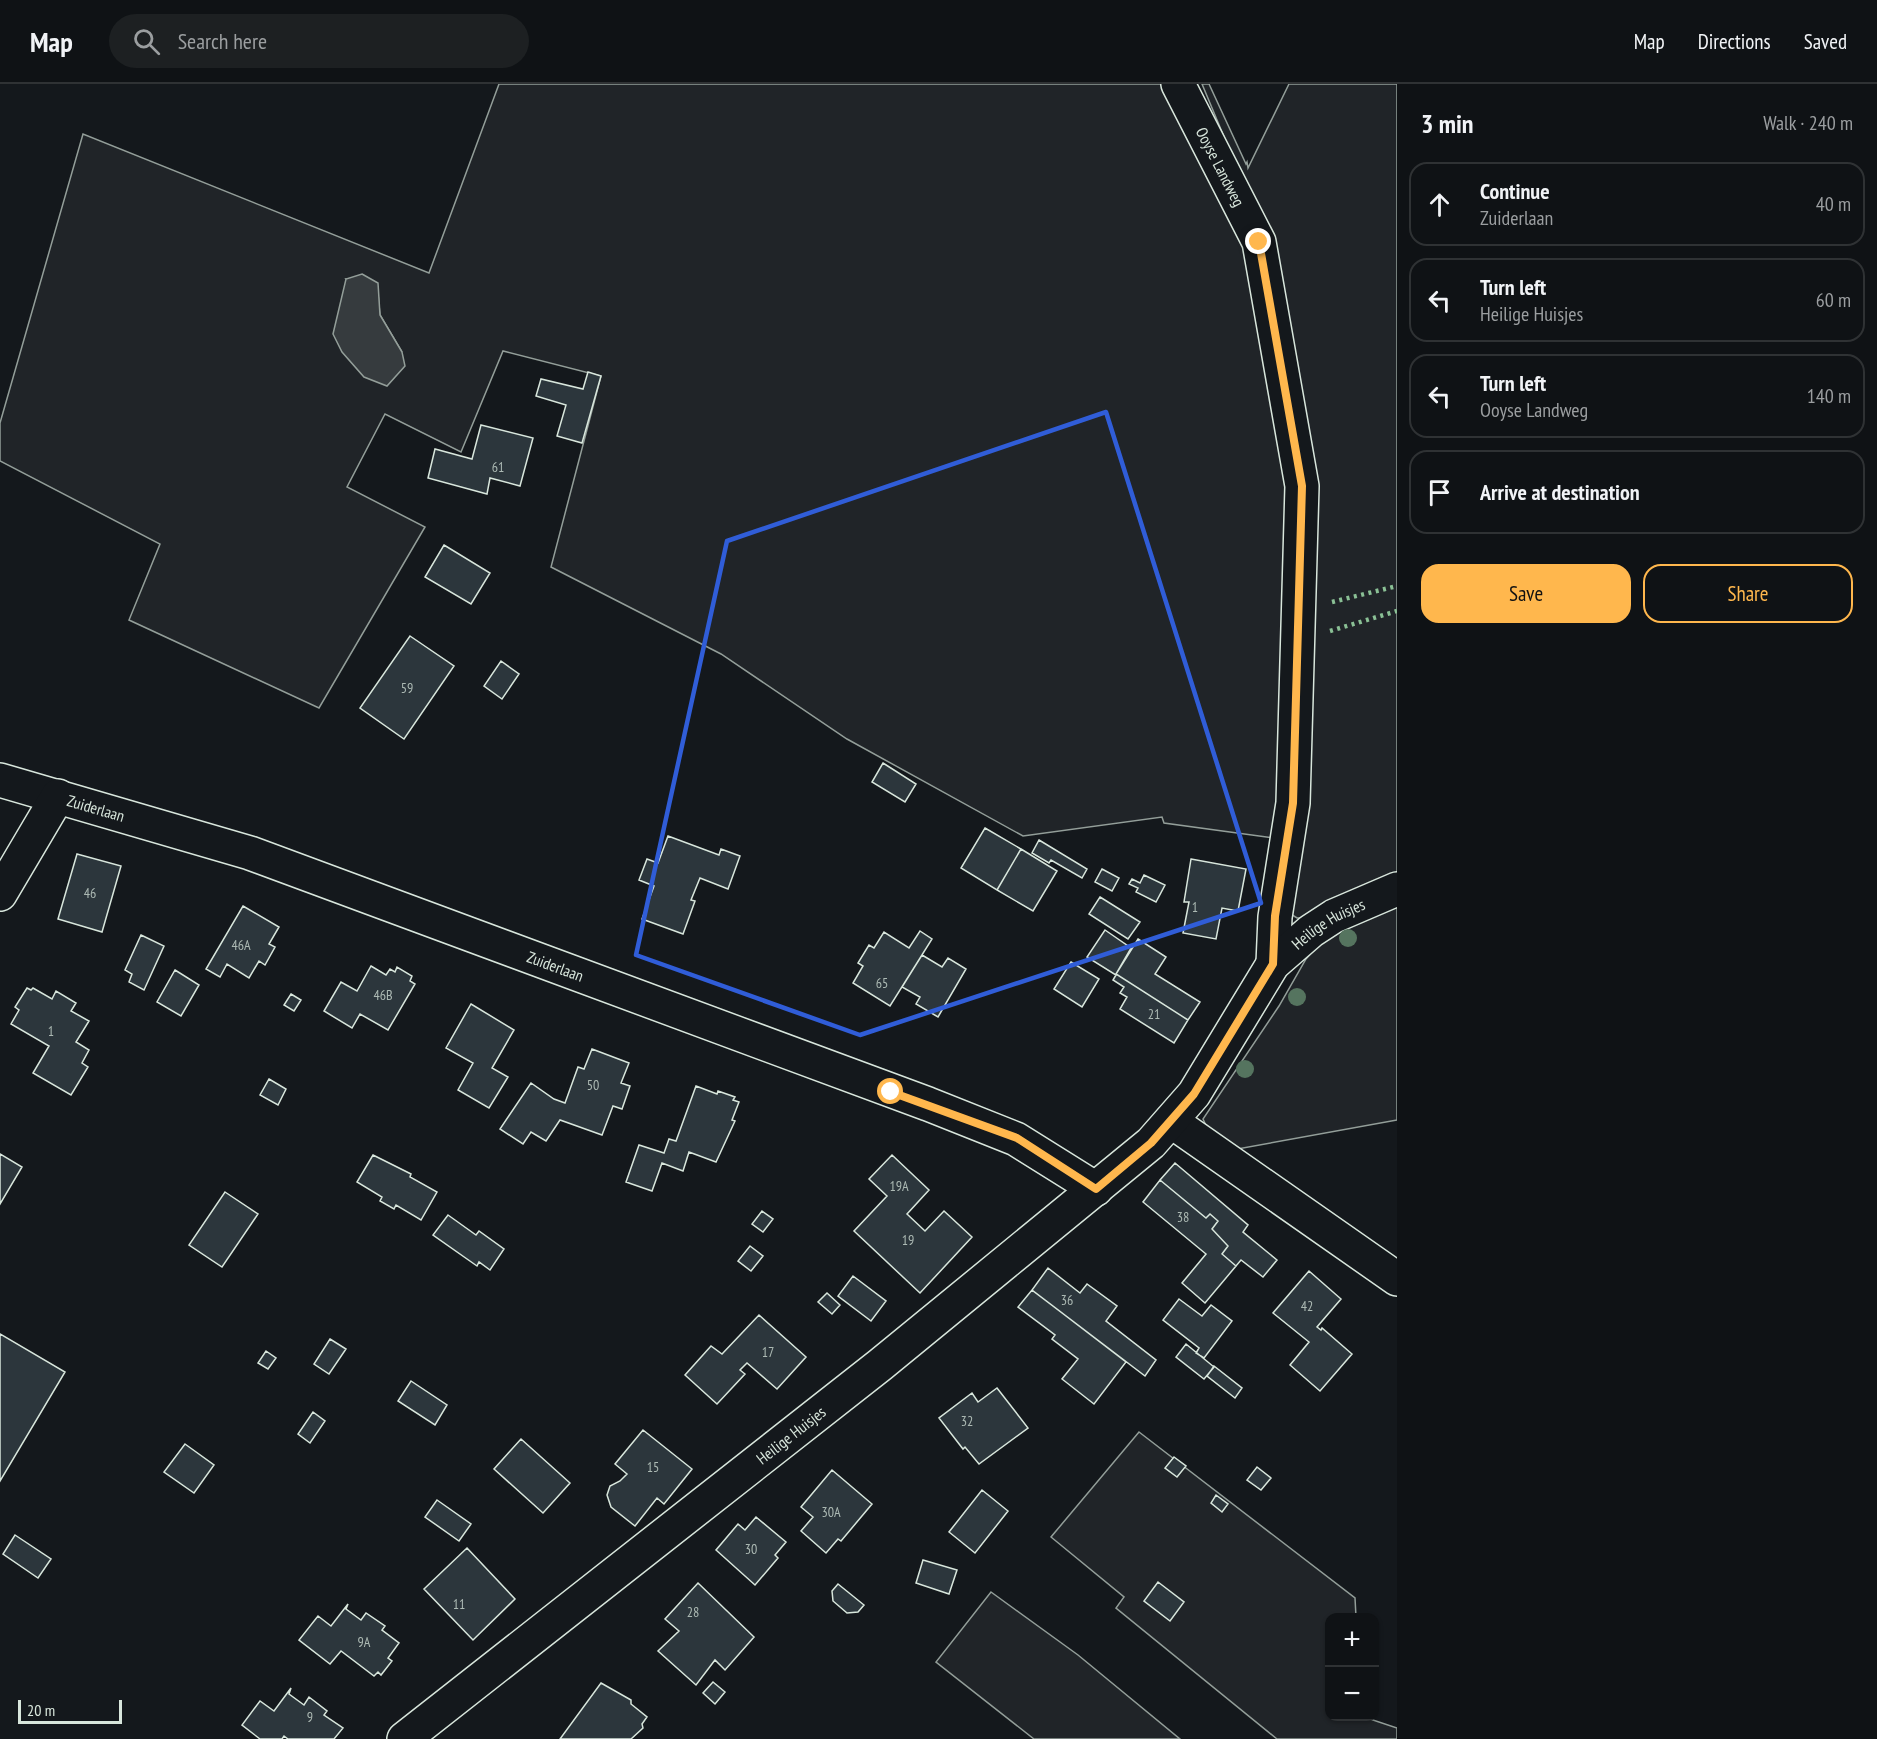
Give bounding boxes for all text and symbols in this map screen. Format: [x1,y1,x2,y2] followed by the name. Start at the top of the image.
[109,14,529,68] search box
[30,23,73,60] text: Map
[130,25,163,58] icon: search
[178,27,267,55] text: Search here
[1634,28,1665,55] text: Map
[1698,28,1771,55] text: Directions
[1804,28,1847,55] text: Saved
[1421,107,1474,140] text: 3 min
[1763,110,1853,136] text: Walk · 240 m
[1192,124,1249,210] street label: Ooyse Landweg
[1480,177,1550,205] text: Continue
[1423,188,1456,221] icon: ahead
[1816,191,1851,217] text: 40 m
[1480,205,1553,231] text: Zuiderlaan
[1245,228,1271,254] route end
[1480,273,1546,301] text: Turn left
[1423,284,1456,317] icon: left
[1816,287,1851,313] text: 60 m
[1480,301,1583,327] text: Heilige Huisjes
[1480,369,1546,397] text: Turn left
[1423,380,1456,413] icon: left
[1807,383,1851,409] text: 140 m
[1480,397,1588,423] text: Ooyse Landweg
[492,458,504,476] house number: 61
[1423,476,1456,509] icon: arrive
[1480,478,1640,506] text: Arrive at destination
[1421,564,1631,623] button: Save
[1643,564,1853,623] button: Share
[401,679,413,697] house number: 59
[65,790,127,826] street label: Zuiderlaan
[84,884,96,902] house number: 46
[1287,894,1368,953] street label: Heilige Huisjes
[1192,898,1198,916] house number: 1
[231,936,251,954] house number: 46A
[524,946,586,986] street label: Zuiderlaan
[876,974,888,992] house number: 65
[373,986,393,1004] house number: 46B
[1148,1005,1160,1023] house number: 21
[48,1022,54,1040] house number: 1
[587,1076,599,1094] house number: 50
[877,1078,903,1104] route start
[889,1177,909,1195] house number: 19A
[1177,1208,1189,1226] house number: 38
[902,1231,914,1249] house number: 19
[1061,1291,1073,1309] house number: 36
[1301,1297,1313,1315] house number: 42
[762,1343,774,1361] house number: 17
[752,1402,830,1468] street label: Heilige Huisjes
[961,1412,973,1430] house number: 32
[647,1458,659,1476] house number: 15
[821,1503,841,1521] house number: 30A
[745,1540,757,1558] house number: 30
[453,1595,465,1613] house number: 11
[687,1603,699,1621] house number: 28
[1325,1613,1379,1721] map controls
[1325,1613,1379,1667] button: +
[358,1633,371,1651] house number: 9A
[1325,1667,1379,1721] button: −
[18,1697,122,1724] scale bar
[27,1700,55,1720] text: 20 m
[307,1708,313,1726] house number: 9

